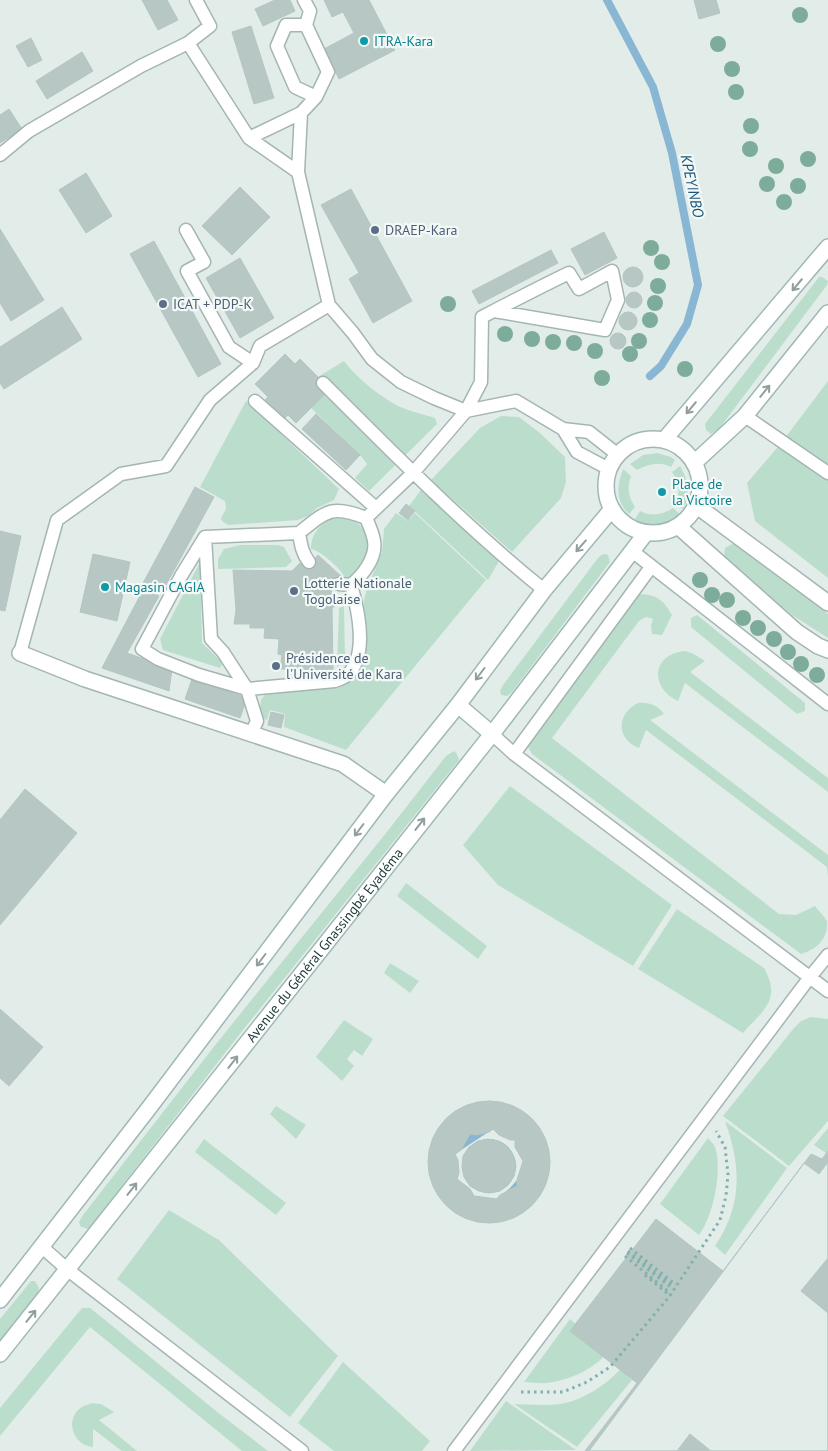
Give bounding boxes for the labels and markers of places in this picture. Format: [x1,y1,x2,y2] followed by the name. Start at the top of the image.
[374,32,433,50] place label: ITRA-Kara
[358,35,370,47] marker: ITRA-Kara
[385,221,458,239] place label: DRAEP-Kara
[369,224,381,236] marker: DRAEP-Kara
[173,295,253,313] place label: ICAT + PDP-K
[157,298,169,310] marker: ICAT + PDP-K
[672,475,732,509] place label: Place de la Victoire
[656,486,668,498] marker: Place de la Victoire
[304,574,412,608] place label: Lotterie Nationale Togolaise
[115,578,206,596] place label: Magasin CAGIA
[99,581,111,593] marker: Magasin CAGIA
[288,585,300,597] marker: Lotterie Nationale Togolaise
[286,649,402,683] place label: Présidence de l'Université de Kara
[270,660,282,672] marker: Présidence de l'Université de Kara

